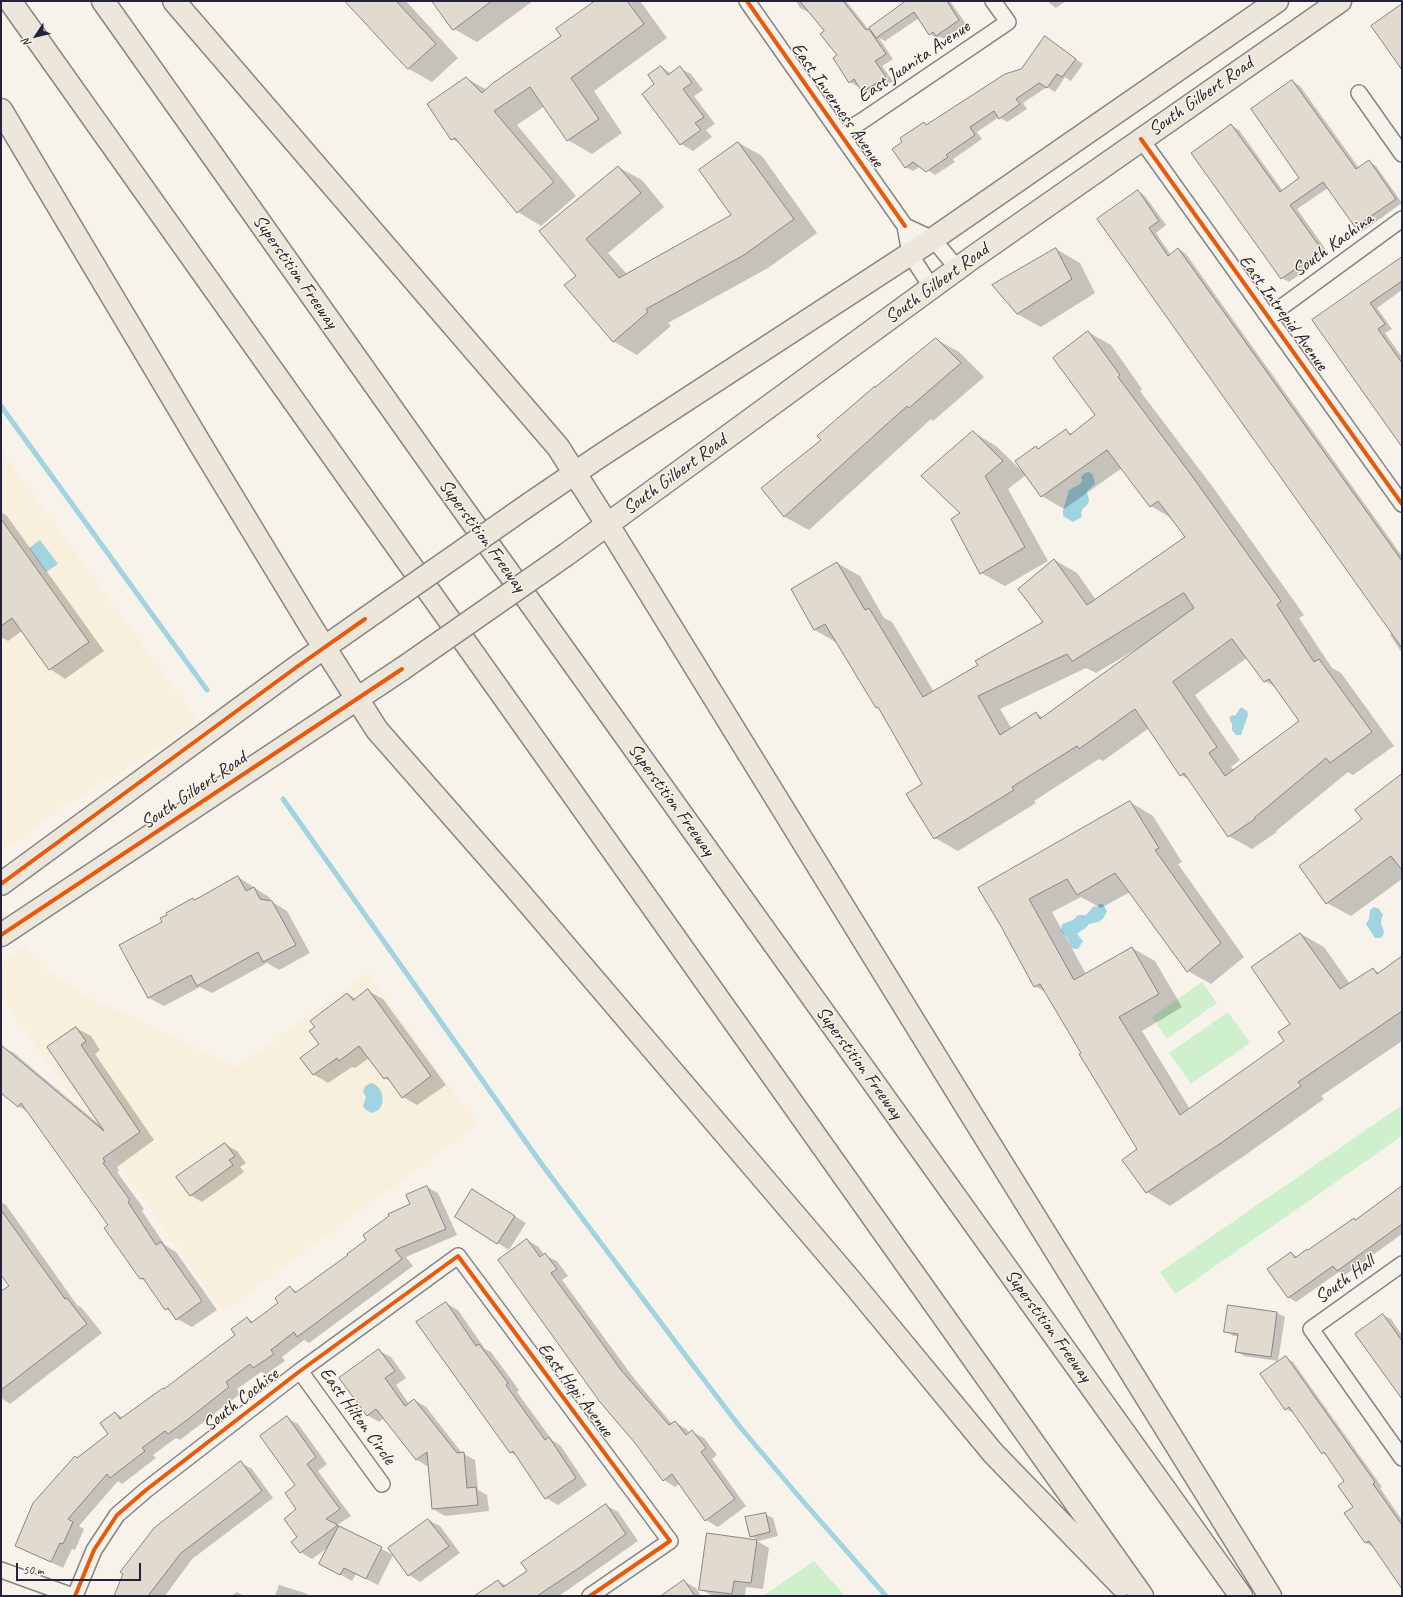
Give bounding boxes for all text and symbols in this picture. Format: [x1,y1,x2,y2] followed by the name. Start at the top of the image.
[16,16,56,56] north arrow
[853,16,975,108] street label: East Juanita Avenue
[18,36,34,50] text: N
[786,38,888,172] street label: East Inverness Avenue
[1144,53,1258,141] street label: South Gilbert Road
[1288,208,1378,282] street label: South Kachina
[247,211,343,333] street label: Superstition Freeway
[881,239,993,329] street label: South Gilbert Road
[1233,251,1333,375] street label: East Intrepid Avenue
[619,430,731,520] street label: South Gilbert Road
[433,475,531,597] street label: Superstition Freeway
[622,739,720,861] street label: Superstition Freeway
[137,747,251,835] street label: South Gilbert Road
[810,1002,908,1124] street label: Superstition Freeway
[1311,1251,1379,1309] street label: South Hall
[999,1265,1097,1387] street label: Superstition Freeway
[532,1338,618,1442] street label: East Hopi Avenue
[199,1363,283,1437] street label: South Cochise
[314,1363,400,1469] street label: East Hilton Circle
[18,1555,143,1581] scale bar
[23,1562,43,1578] text: 50 m

